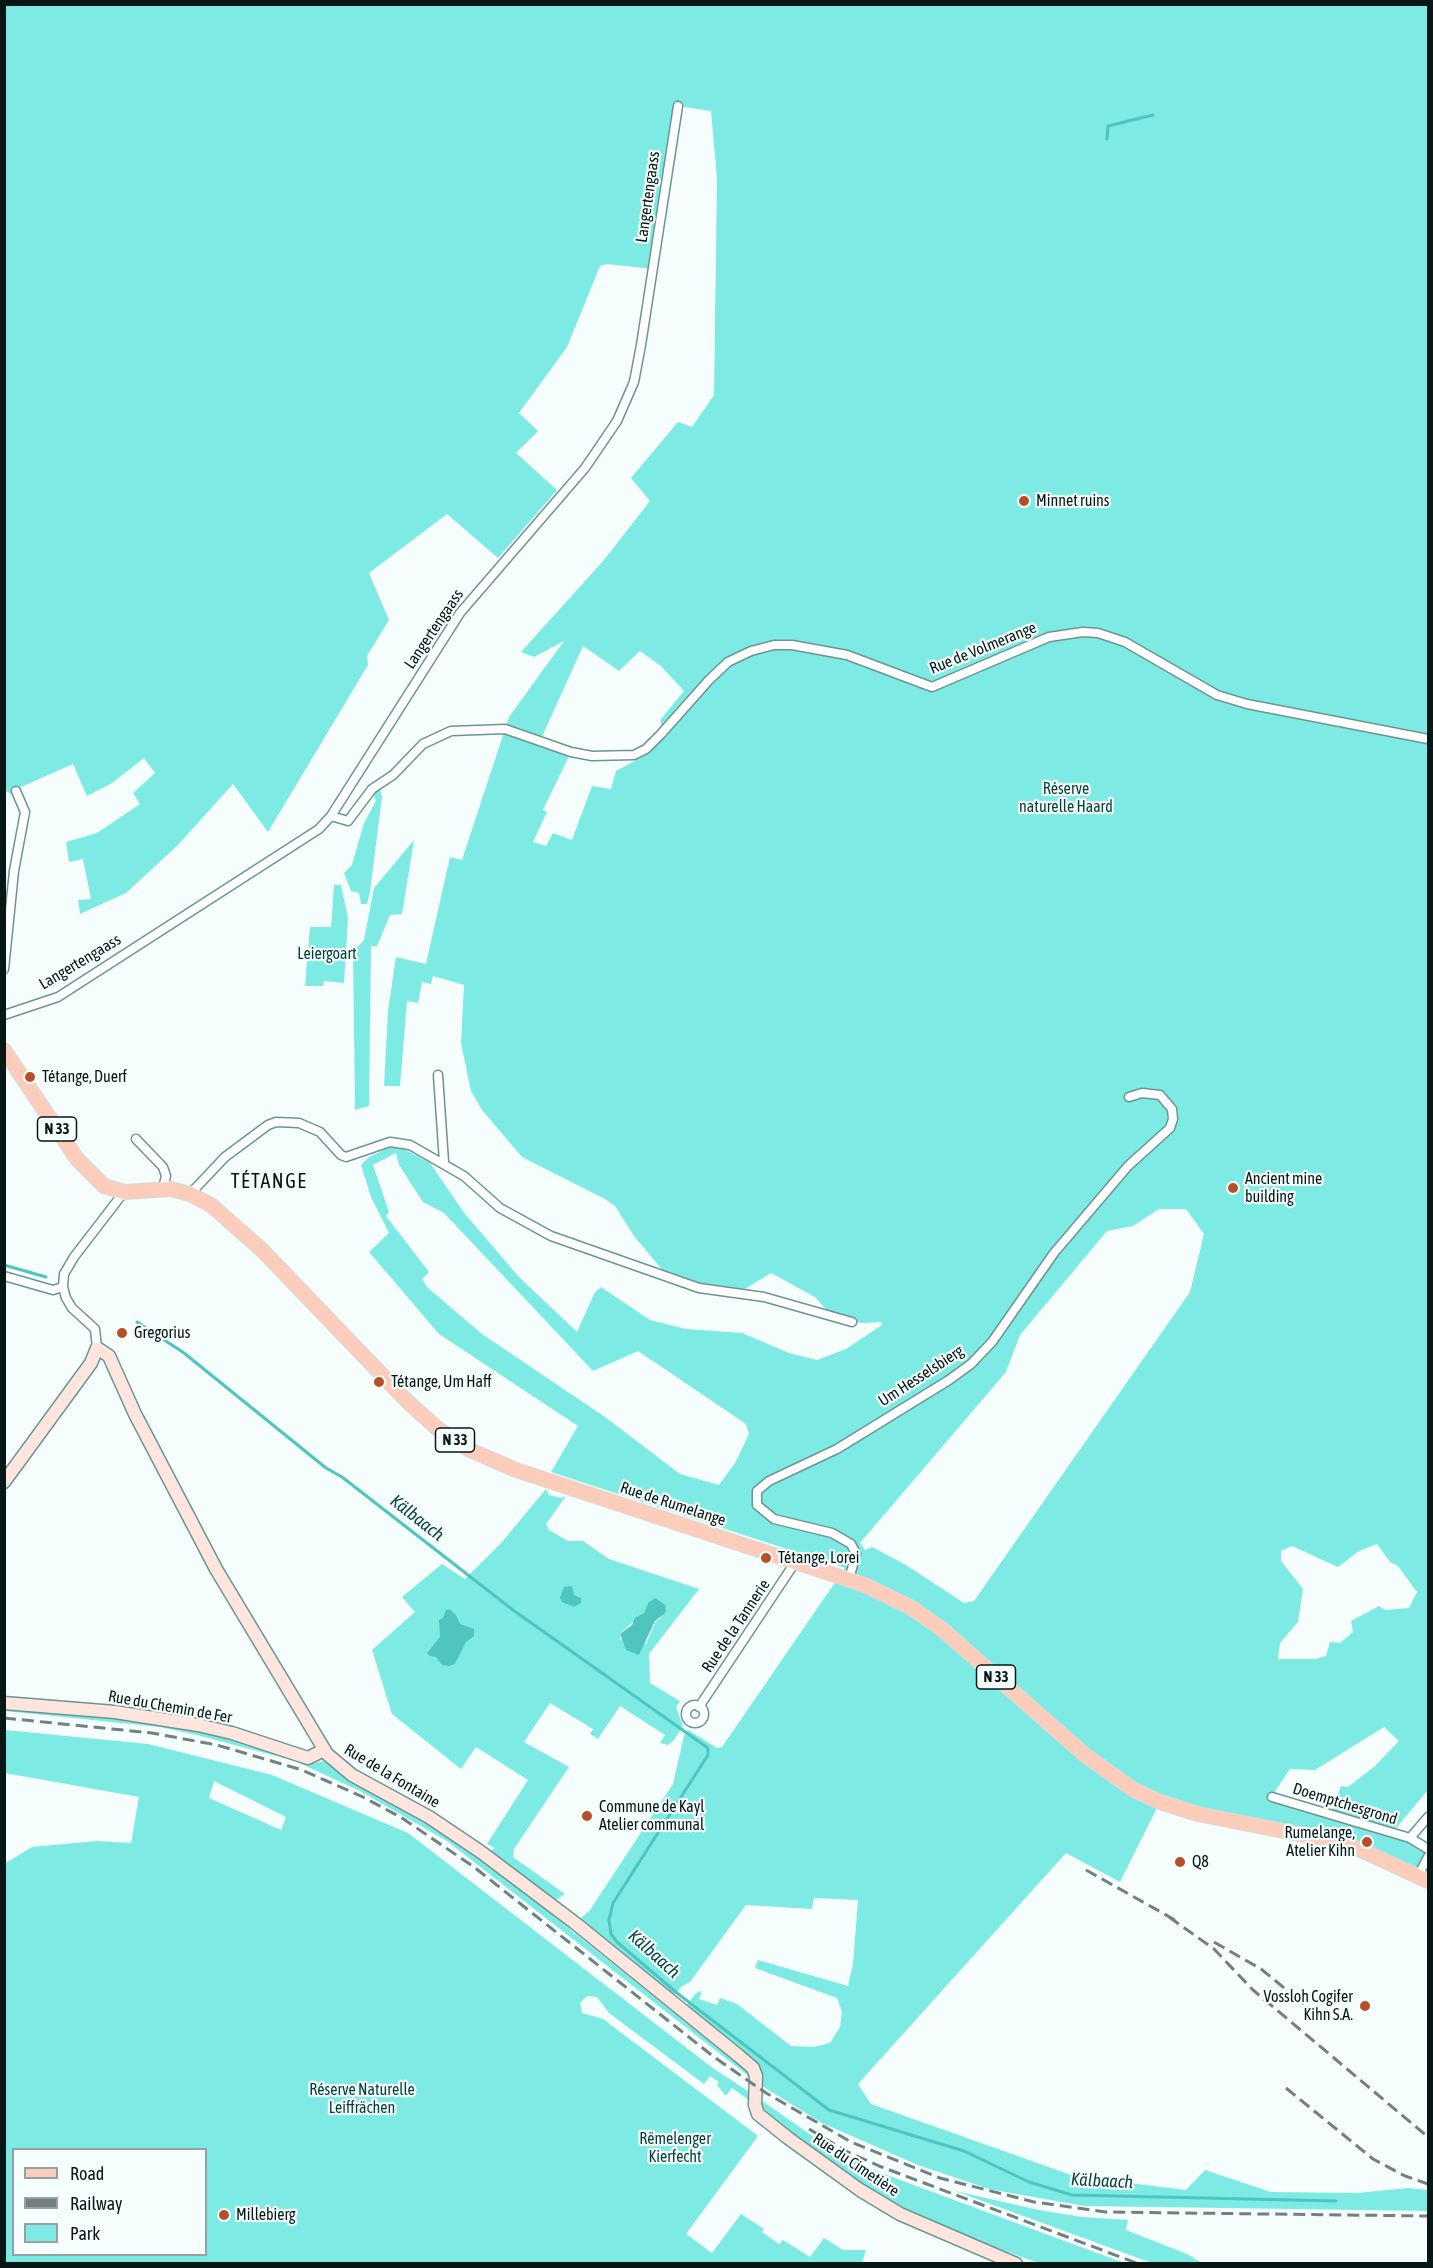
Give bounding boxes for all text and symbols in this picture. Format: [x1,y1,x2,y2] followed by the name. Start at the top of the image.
[632,150,664,244] street label: Langertengaass
[1036,491,1110,511] place label: Minnet ruins
[1017,494,1031,508] marker: Minnet ruins
[400,586,468,672] street label: Langertengaass
[927,618,1039,678] street label: Rue de Volmerange
[1019,779,1113,817] park label: Réserve naturelle Haard
[36,930,124,994] street label: Langertengaass
[297,944,357,964] park label: Leiergoart
[42,1067,127,1087] place label: Tétange, Duerf
[23,1070,37,1084] marker: Tétange, Duerf
[38,1117,76,1141] road number: N 33
[1245,1169,1322,1207] place label: Ancient mine building
[231,1170,307,1194] district label: TÉTANGE
[1226,1181,1240,1195] marker: Ancient mine building
[134,1323,190,1343] place label: Gregorius
[115,1326,129,1340] marker: Gregorius
[875,1341,967,1411] street label: Um Hesselsbierg
[391,1372,492,1392] place label: Tétange, Um Haff
[372,1375,386,1389] marker: Tétange, Um Haff
[436,1428,474,1452] road number: N 33
[618,1478,728,1530] street label: Rue de Rumelange
[386,1490,448,1546] water label: Kälbaach
[778,1548,859,1568] place label: Tétange, Lorei
[759,1551,773,1565] marker: Tétange, Lorei
[698,1576,774,1676] street label: Rue de la Tannerie
[976,1665,1016,1689] road number: N 33
[107,1687,233,1727] street label: Rue du Chemin de Fer
[341,1740,443,1812] street label: Rue de la Fontaine
[1290,1779,1400,1829] street label: Doemptchesgrond
[599,1797,705,1835] place label: Commune de Kayl Atelier communal
[580,1809,594,1823] marker: Commune de Kayl Atelier communal
[1284,1823,1355,1861] place label: Rumelange, Atelier Kihn
[1360,1835,1374,1849] marker: Rumelange, Atelier Kihn
[1192,1852,1209,1872] place label: Q8
[1173,1855,1187,1869] marker: Q8
[624,1925,684,1983] water label: Kälbaach
[1264,1987,1353,2025] place label: Vossloh Cogifer Kihn S.A.
[1358,1999,1372,2013] marker: Vossloh Cogifer Kihn S.A.
[309,2080,415,2118] park label: Réserve Naturelle Leiffrächen
[639,2129,711,2167] park label: Rëmelenger Kierfecht
[809,2129,903,2201] street label: Rue du Cimetière
[12,2148,207,2256] legend
[70,2163,104,2184] text: Road
[1070,2169,1134,2193] water label: Kälbaach
[70,2193,122,2214] text: Railway
[236,2205,296,2225] place label: Millebierg
[217,2208,231,2222] marker: Millebierg
[70,2223,100,2244] text: Park

